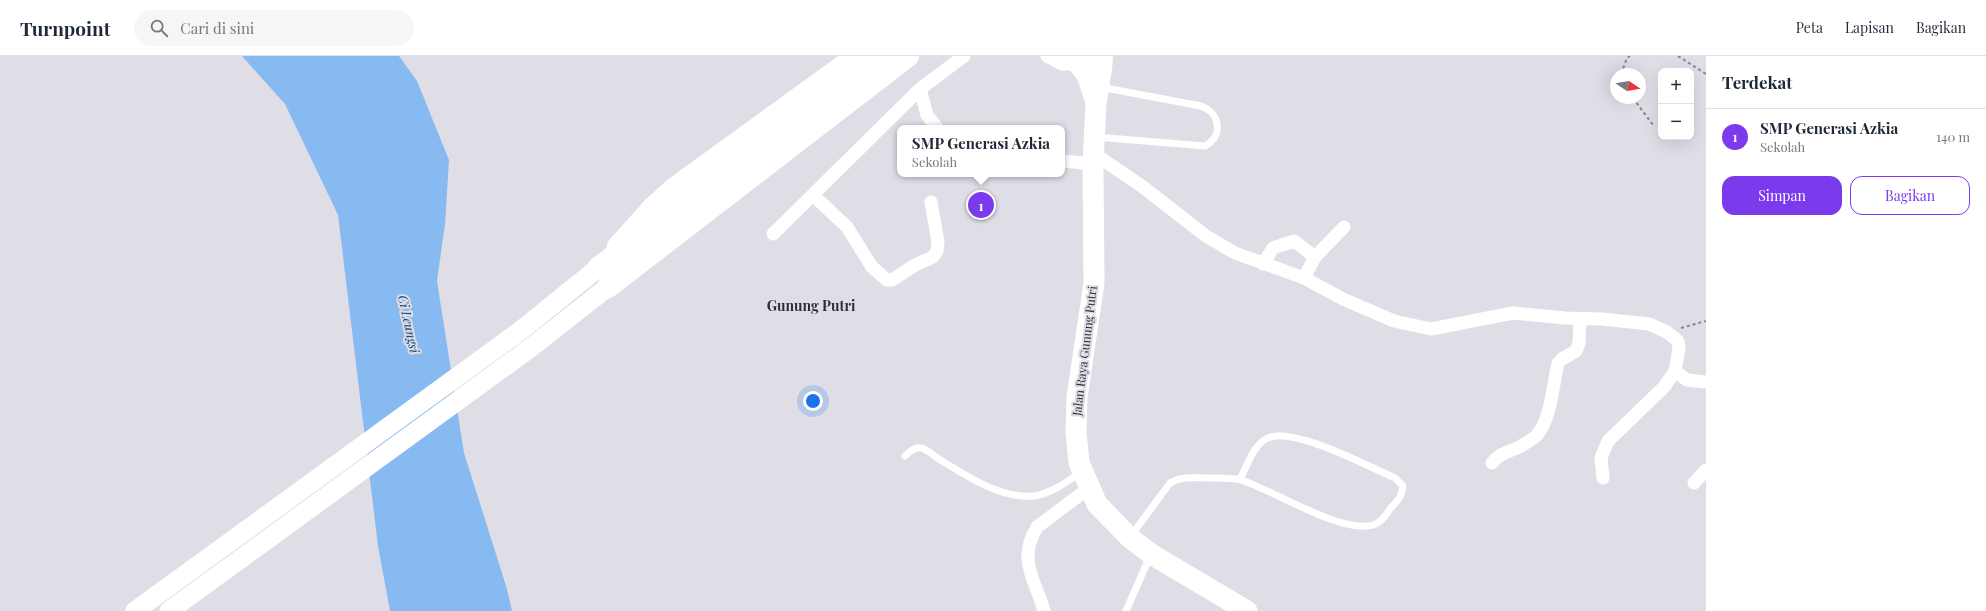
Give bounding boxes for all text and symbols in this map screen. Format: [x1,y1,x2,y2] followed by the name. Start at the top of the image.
[134,10,414,46] search box
[20,15,110,41] text: Turnpoint
[148,17,170,39] icon: search
[180,18,254,38] text: Cari di sini
[1796,18,1823,37] text: Peta
[1845,18,1894,37] text: Lapisan
[1916,18,1966,37] text: Bagikan
[1610,68,1646,104] north arrow
[1658,68,1694,140] map controls
[1658,68,1694,104] button: +
[1722,71,1792,93] text: Terdekat
[1658,104,1694,140] button: −
[1760,118,1898,138] text: SMP Generasi Azkia
[897,125,1065,177] popup
[1733,128,1737,145] text: 1
[1936,128,1970,145] text: 140 m
[912,133,1050,153] text: SMP Generasi Azkia
[1760,138,1805,155] text: Sekolah
[912,153,957,170] text: Sekolah
[1722,176,1842,215] button: Simpan
[1850,176,1970,215] button: Bagikan
[968,190,994,220] pin: 1
[1068,285,1100,418] street label: Jalan Raya Gunung Putri
[395,293,424,355] water label: Ci Leungsi
[767,296,856,315] district label: Gunung Putri
[803,391,823,411] your location

